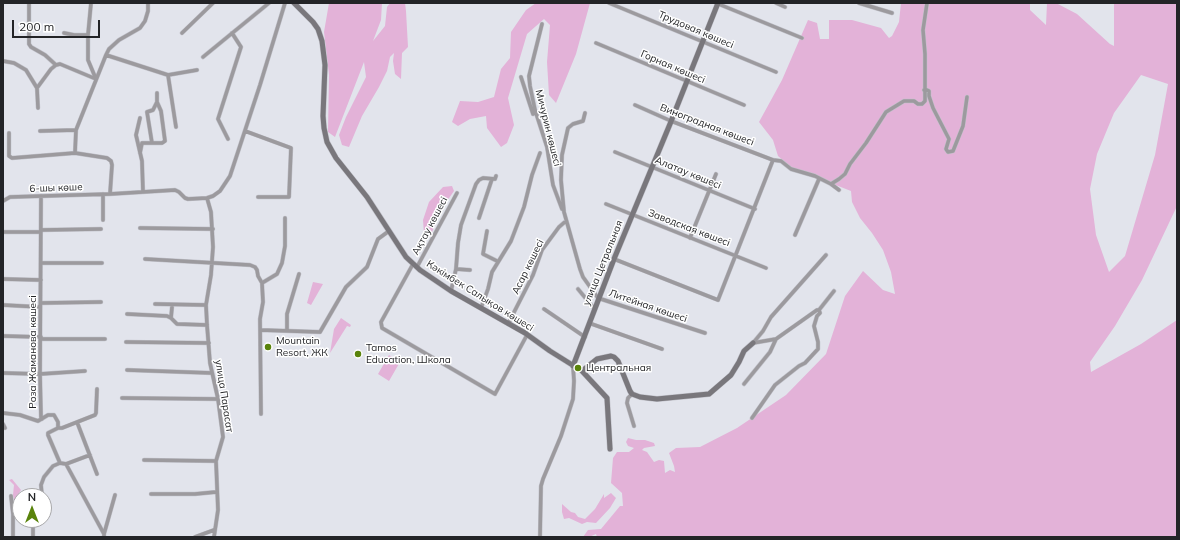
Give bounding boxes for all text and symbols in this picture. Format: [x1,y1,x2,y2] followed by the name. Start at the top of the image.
[657,9,735,51] street label: Трудовая көшесі
[14,12,102,38] scale bar
[19,19,54,34] text: 200 m
[639,48,707,86] street label: Горная көшесі
[533,88,563,168] street label: Мичурин көшесі
[658,102,756,148] street label: Виноградная көшесі
[653,154,723,192] street label: Алатау көшесі
[29,181,83,195] street label: 6-шы көше
[410,195,450,257] street label: Ақтау көшесі
[646,207,732,249] street label: Заводская көшесі
[580,219,626,307] street label: улица Цетральная
[510,238,546,296] street label: Асар көшесі
[424,258,536,334] street label: Кәкімбек Салықов көшесі
[607,287,689,325] street label: Литейная көшесі
[27,295,39,409] street label: Роза Жаманова көшесі
[276,335,328,358] place label: Mountain Resort, ЖК
[263,342,273,352] marker: Mountain Resort, ЖК
[366,342,451,366] place label: Tamos Education, Школа
[353,349,363,359] marker: Tamos Education, Школа
[212,359,236,433] street label: улица Парасат
[586,362,651,374] place label: Центральная
[573,363,583,373] marker: Центральная
[12,488,52,528] north arrow
[28,490,36,504] text: N

